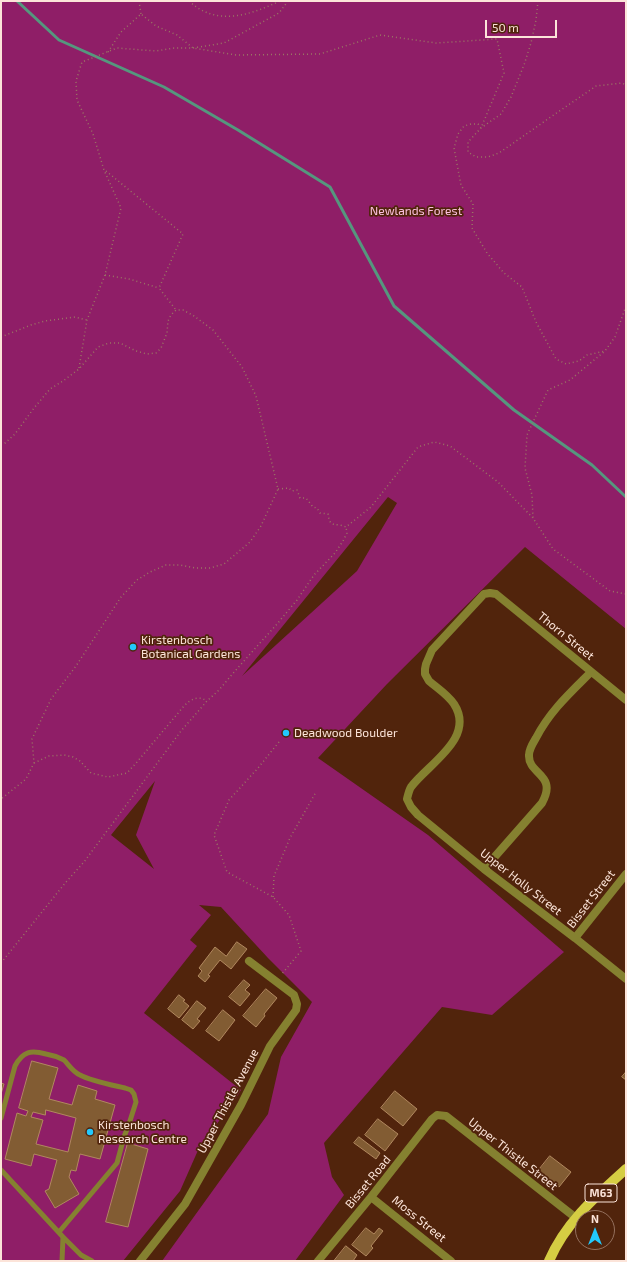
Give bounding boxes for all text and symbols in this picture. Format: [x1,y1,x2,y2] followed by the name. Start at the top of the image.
[487,12,559,38] scale bar
[492,20,519,34] text: 50 m
[370,204,462,218] park label: Newlands Forest
[535,609,597,663] street label: Thorn Street
[141,633,240,661] place label: Kirstenbosch Botanical Gardens
[128,642,138,652] marker: Kirstenbosch Botanical Gardens
[294,726,398,740] place label: Deadwood Boulder
[281,728,291,738] marker: Deadwood Boulder
[477,846,565,918] street label: Upper Holly Street
[564,867,618,931] street label: Bisset Street
[194,1046,262,1156] street label: Upper Thistle Avenue
[465,1115,561,1193] street label: Upper Thistle Street
[98,1118,187,1146] place label: Kirstenbosch Research Centre
[85,1127,95,1137] marker: Kirstenbosch Research Centre
[342,1153,394,1211] street label: Bisset Road
[585,1184,617,1202] road number: M63
[389,1193,449,1245] street label: Moss Street
[575,1210,615,1250] north arrow
[591,1212,599,1225] text: N

